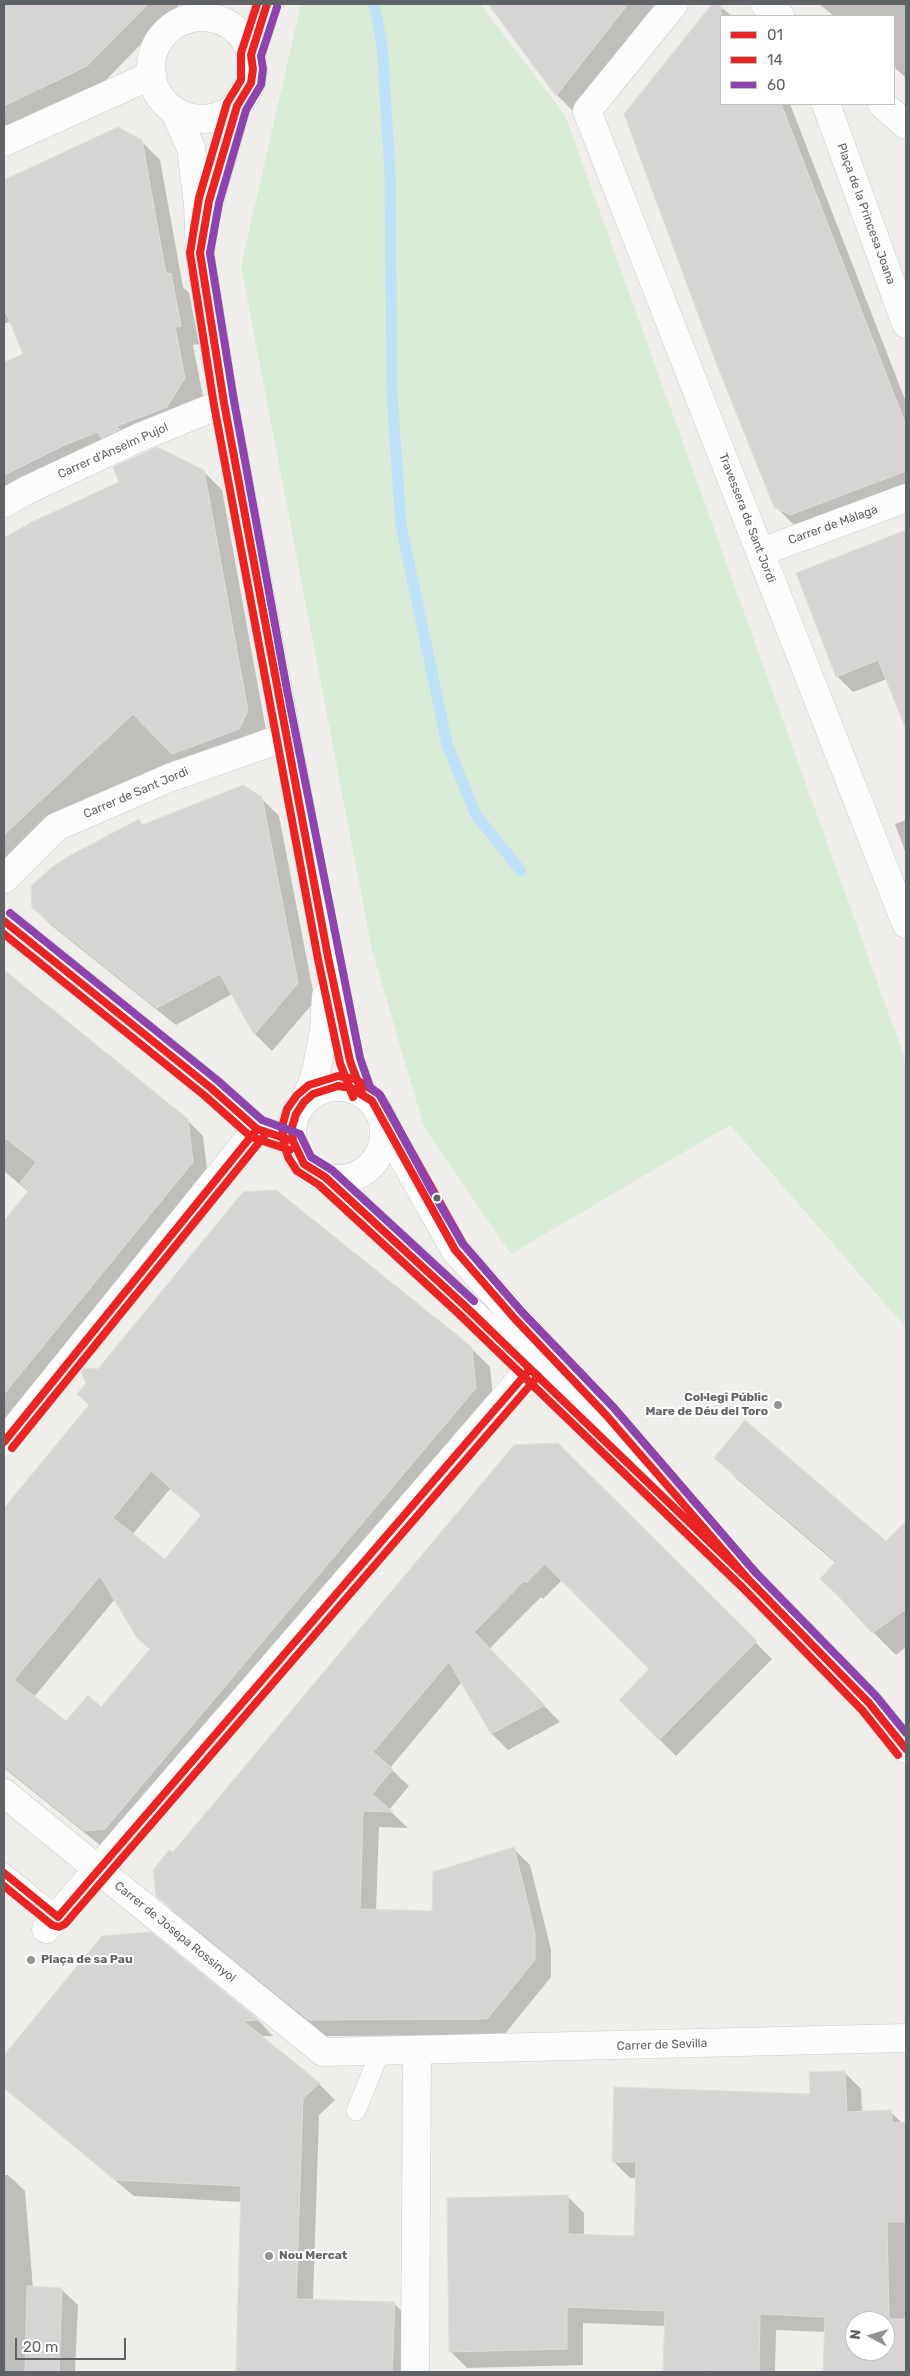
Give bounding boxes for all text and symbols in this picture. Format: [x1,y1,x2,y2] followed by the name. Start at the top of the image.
[720,15,895,105] legend
[767,26,783,44] text: 01
[767,51,783,69] text: 14
[767,76,786,94] text: 60
[834,141,898,287] street label: Plaça de la Princesa Joana
[56,420,170,482] street label: Carrer d'Anselm Pujol
[716,451,778,585] street label: Travessera de Sant Jordi
[786,502,880,548] street label: Carrer de Màlaga
[81,764,191,822] street label: Carrer de Sant Jordi
[432,1193,442,1203] unlabelled marker
[645,1391,768,1419] place label: Col·legi Públic Mare de Déu del Toro
[772,1399,784,1411] marker: Col·legi Públic Mare de Déu del Toro
[111,1879,239,1985] street label: Carrer de Josepa Rossinyol
[41,1953,133,1967] place label: Plaça de sa Pau
[25,1954,37,1966] marker: Plaça de sa Pau
[616,2036,708,2054] street label: Carrer de Sevilla
[279,2249,347,2263] place label: Nou Mercat
[263,2250,275,2262] marker: Nou Mercat
[845,2311,895,2361] north arrow
[18,2328,129,2360] scale bar
[847,2329,865,2340] text: N
[23,2338,58,2356] text: 20 m

